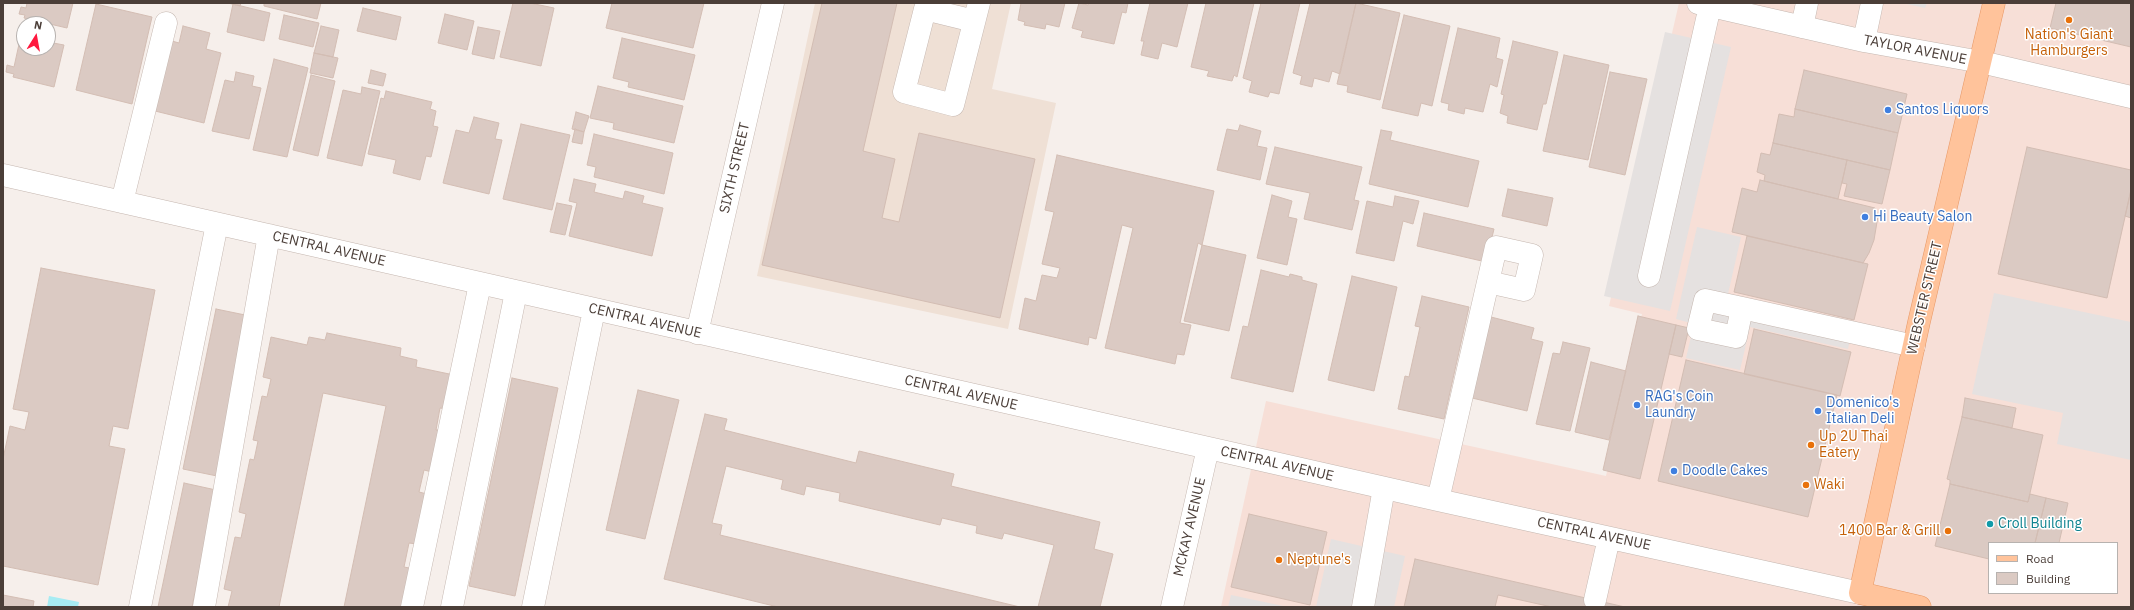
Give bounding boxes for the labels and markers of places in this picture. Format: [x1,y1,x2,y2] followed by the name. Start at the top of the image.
[2064,15,2074,25] marker: Nation's Giant Hamburgers
[2025,27,2113,60] place label: Nation's Giant Hamburgers
[1896,102,1989,118] place label: Santos Liquors
[1883,105,1893,115] marker: Santos Liquors
[1873,209,1972,225] place label: Hi Beauty Salon
[1860,212,1870,222] marker: Hi Beauty Salon
[1645,389,1714,422] place label: RAG's Coin Laundry
[1826,395,1899,428] place label: Domenico's Italian Deli
[1632,400,1642,410] marker: RAG's Coin Laundry
[1813,406,1823,416] marker: Domenico's Italian Deli
[1819,429,1888,462] place label: Up 2U Thai Eatery
[1806,440,1816,450] marker: Up 2U Thai Eatery
[1682,463,1768,479] place label: Doodle Cakes
[1669,466,1679,476] marker: Doodle Cakes
[1814,477,1845,493] place label: Waki
[1801,480,1811,490] marker: Waki
[1998,516,2082,532] place label: Croll Building
[1985,519,1995,529] marker: Croll Building
[1839,523,1940,539] place label: 1400 Bar & Grill
[1943,526,1953,536] marker: 1400 Bar & Grill
[1287,552,1351,568] place label: Neptune's
[1274,555,1284,565] marker: Neptune's

